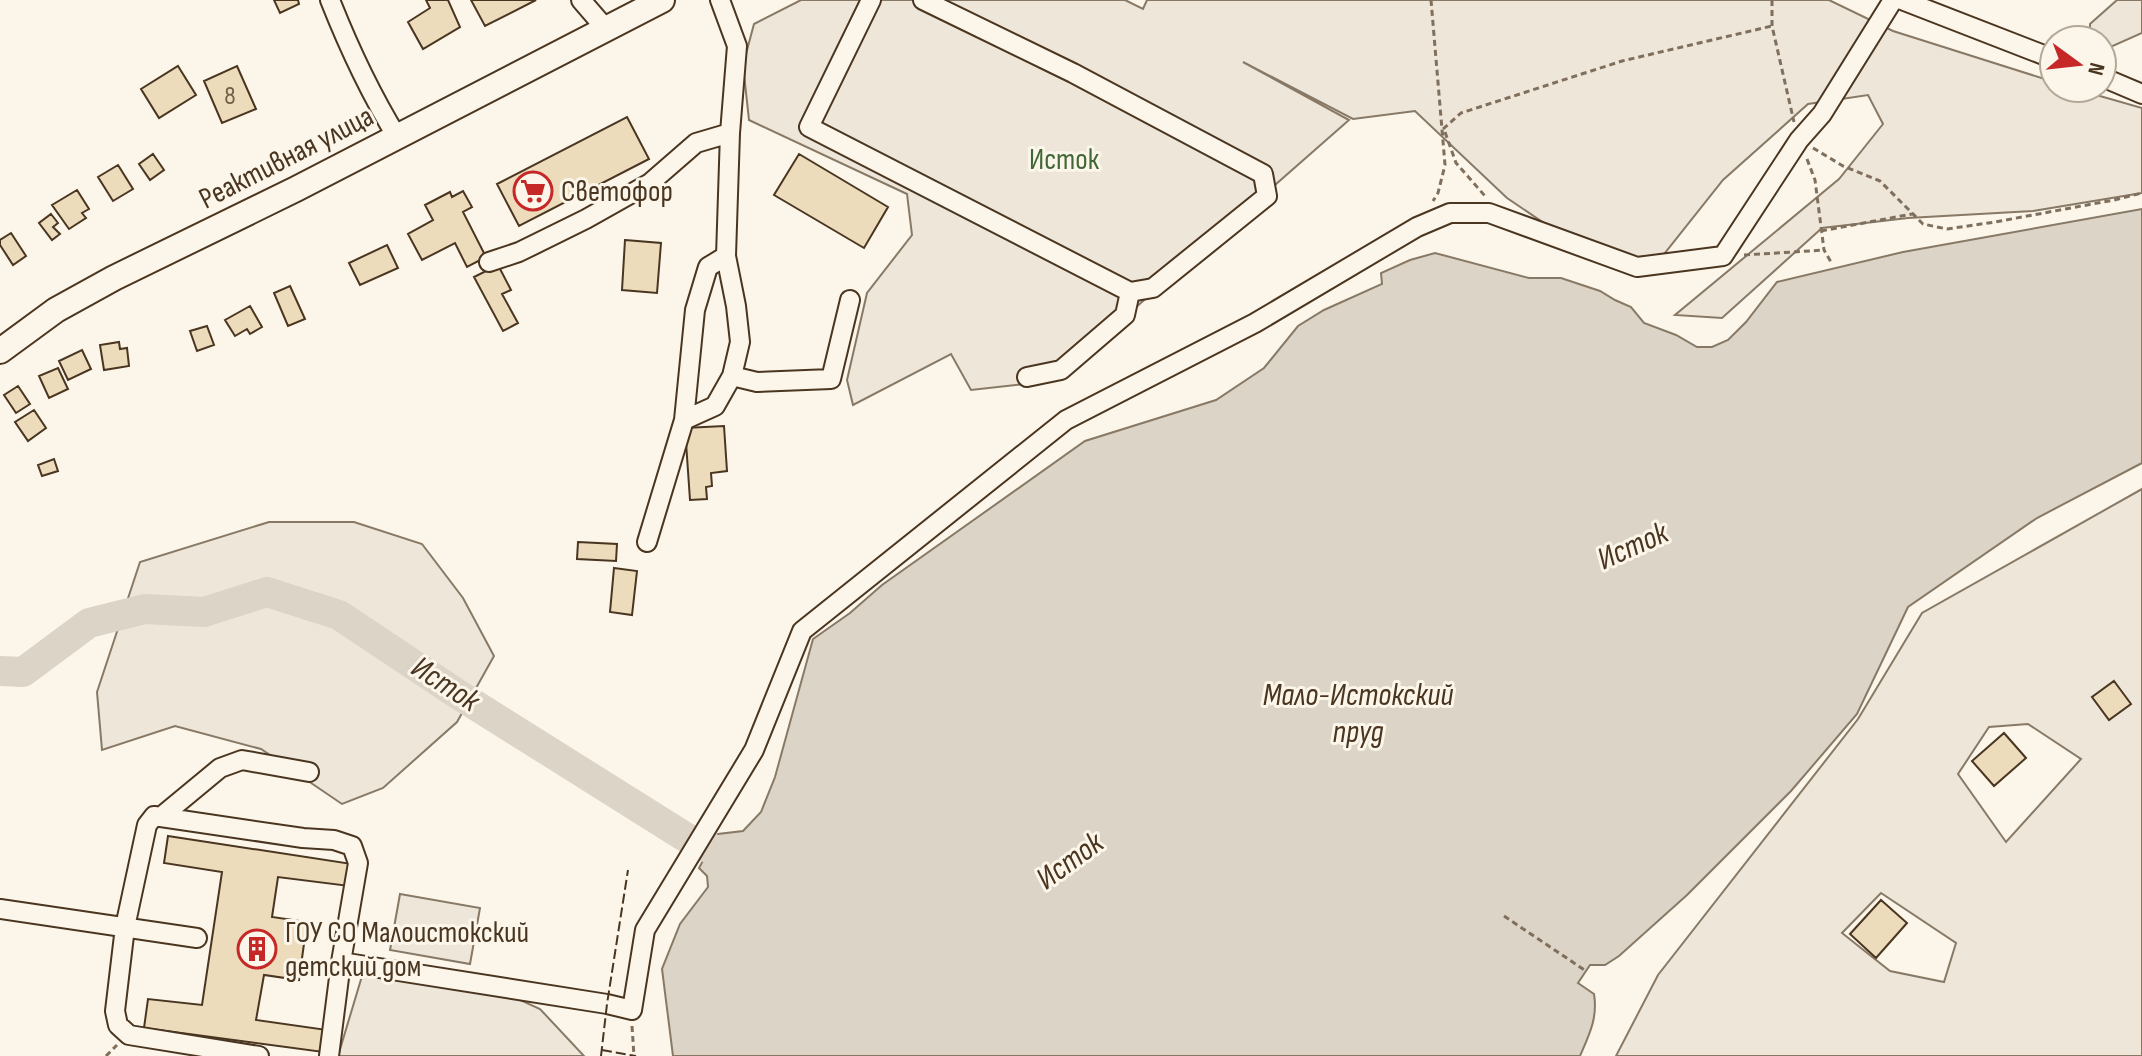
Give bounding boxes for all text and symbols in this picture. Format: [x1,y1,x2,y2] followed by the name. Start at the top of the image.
[2038,24,2118,104] north arrow
[2081,60,2110,78] text: N
[224,81,236,112] house number: 8
[193,98,380,217] street label: Реактивная улица
[1029,142,1100,178] park label: Исток
[512,170,554,212] supermarket icon: Светофор
[561,174,673,210] place label: Светофор
[1591,513,1675,579] water label: Исток
[404,648,487,721] water label: Исток
[1263,676,1453,752] water label: Мало-Истокский пруд
[1029,823,1112,899] water label: Исток
[285,915,529,985] place label: ГОУ СО Малоистокский детский дом
[236,928,278,970] building icon: ГОУ СО Малоистокский детский дом

